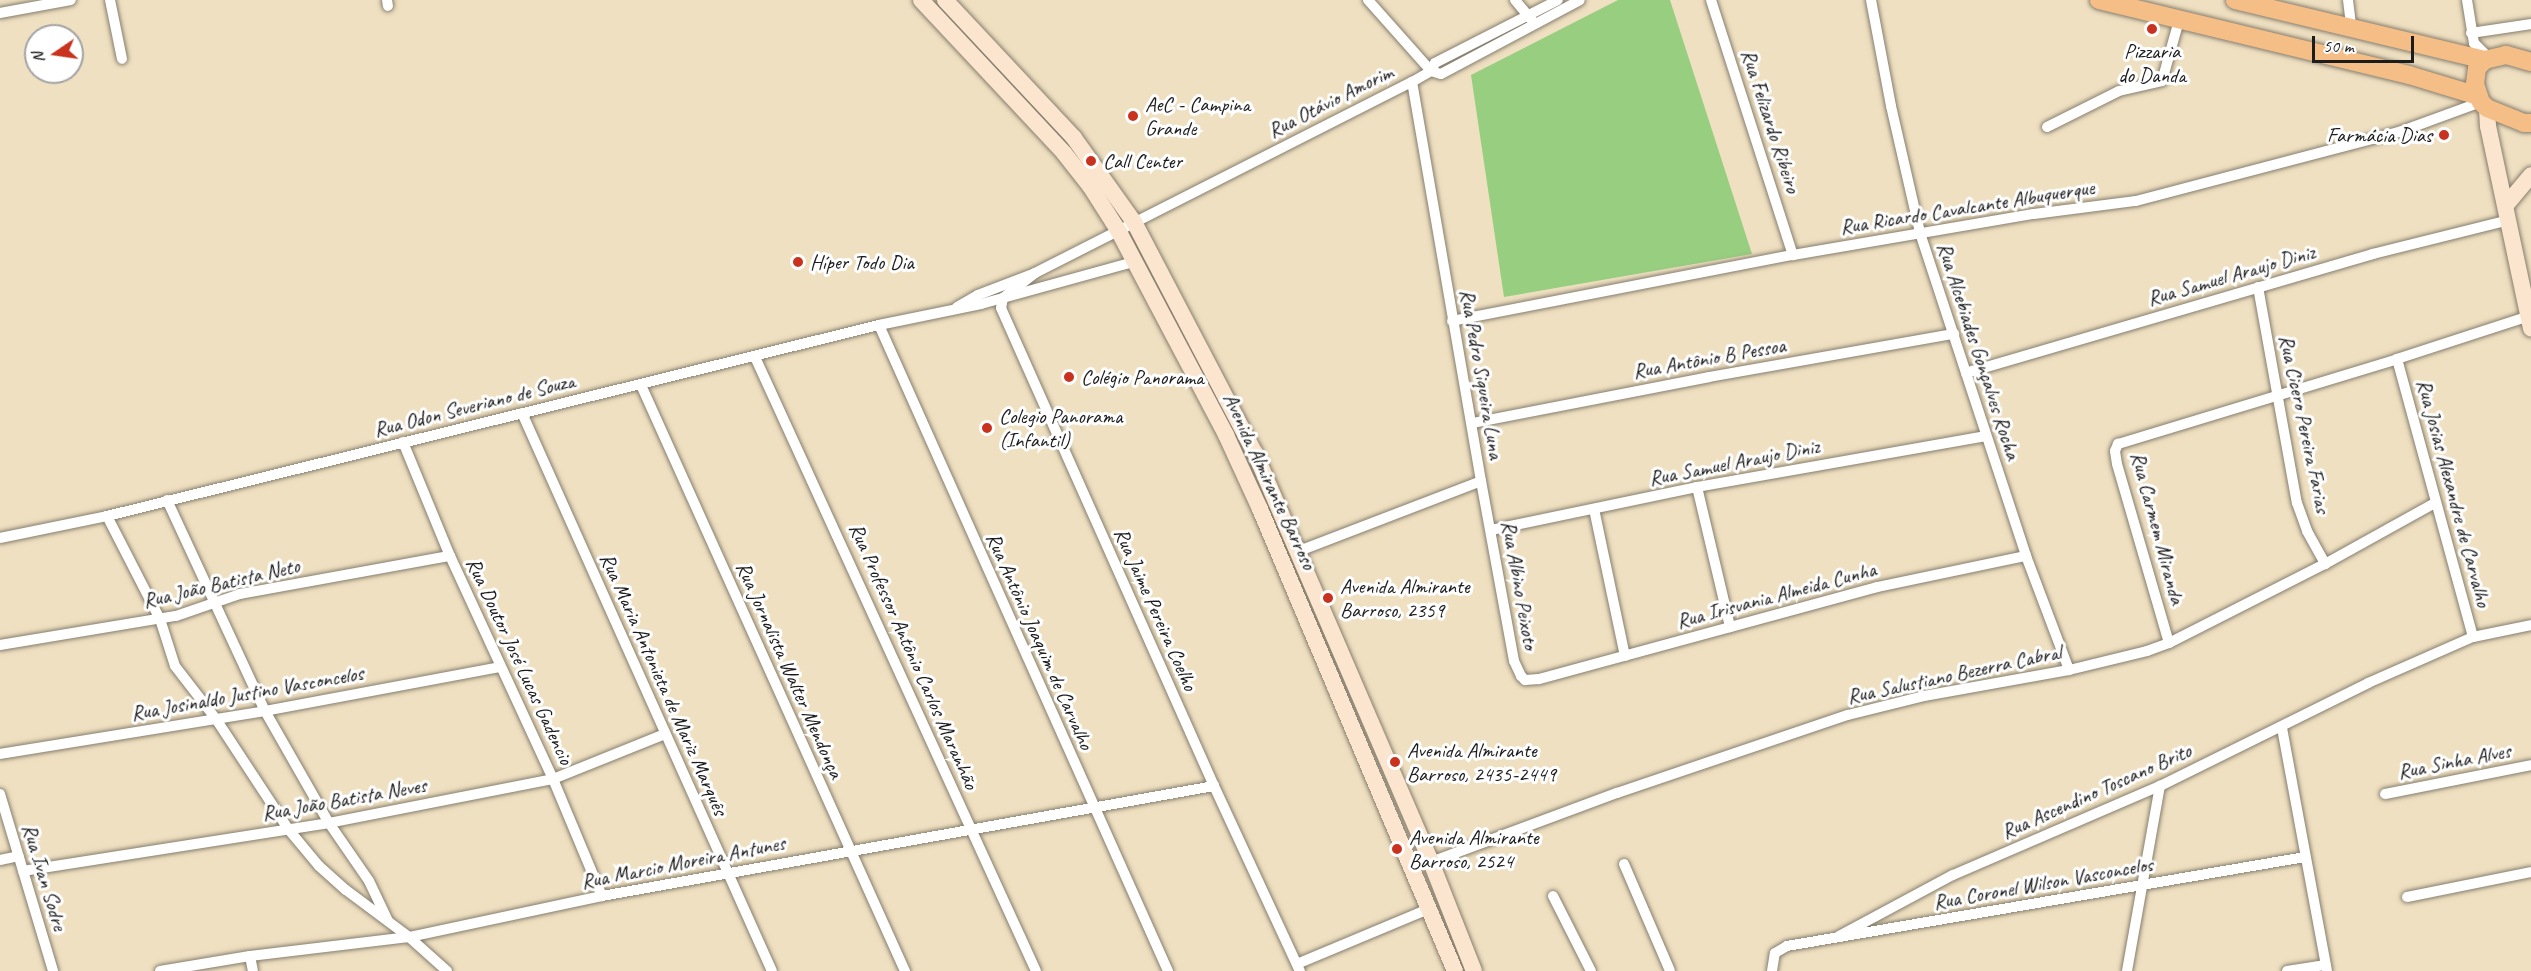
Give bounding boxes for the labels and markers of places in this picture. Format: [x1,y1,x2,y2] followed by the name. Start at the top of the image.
[2145,22,2159,36] marker: Pizzaria do Danda
[2118,38,2186,88] place label: Pizzaria do Danda
[1145,91,1250,141] place label: AeC - Campina Grande
[1126,109,1140,123] marker: AeC - Campina Grande
[2327,122,2432,148] place label: Farmácia Dias
[2437,128,2451,142] marker: Farmácia Dias
[1103,148,1182,174] place label: Call Center
[1084,154,1098,168] marker: Call Center
[810,249,914,275] place label: Híper Todo Dia
[791,255,805,269] marker: Híper Todo Dia
[1081,364,1205,390] place label: Colégio Panorama
[1062,370,1076,384] marker: Colégio Panorama
[999,403,1123,453] place label: Colegio Panorama (Infantil)
[980,421,994,435] marker: Colegio Panorama (Infantil)
[1340,573,1470,623] place label: Avenida Almirante Barroso, 2359
[1321,591,1335,605] marker: Avenida Almirante Barroso, 2359
[1407,737,1556,787] place label: Avenida Almirante Barroso, 2435-2449
[1388,755,1402,769] marker: Avenida Almirante Barroso, 2435-2449
[1409,824,1539,874] place label: Avenida Almirante Barroso, 2524
[1390,842,1404,856] marker: Avenida Almirante Barroso, 2524

